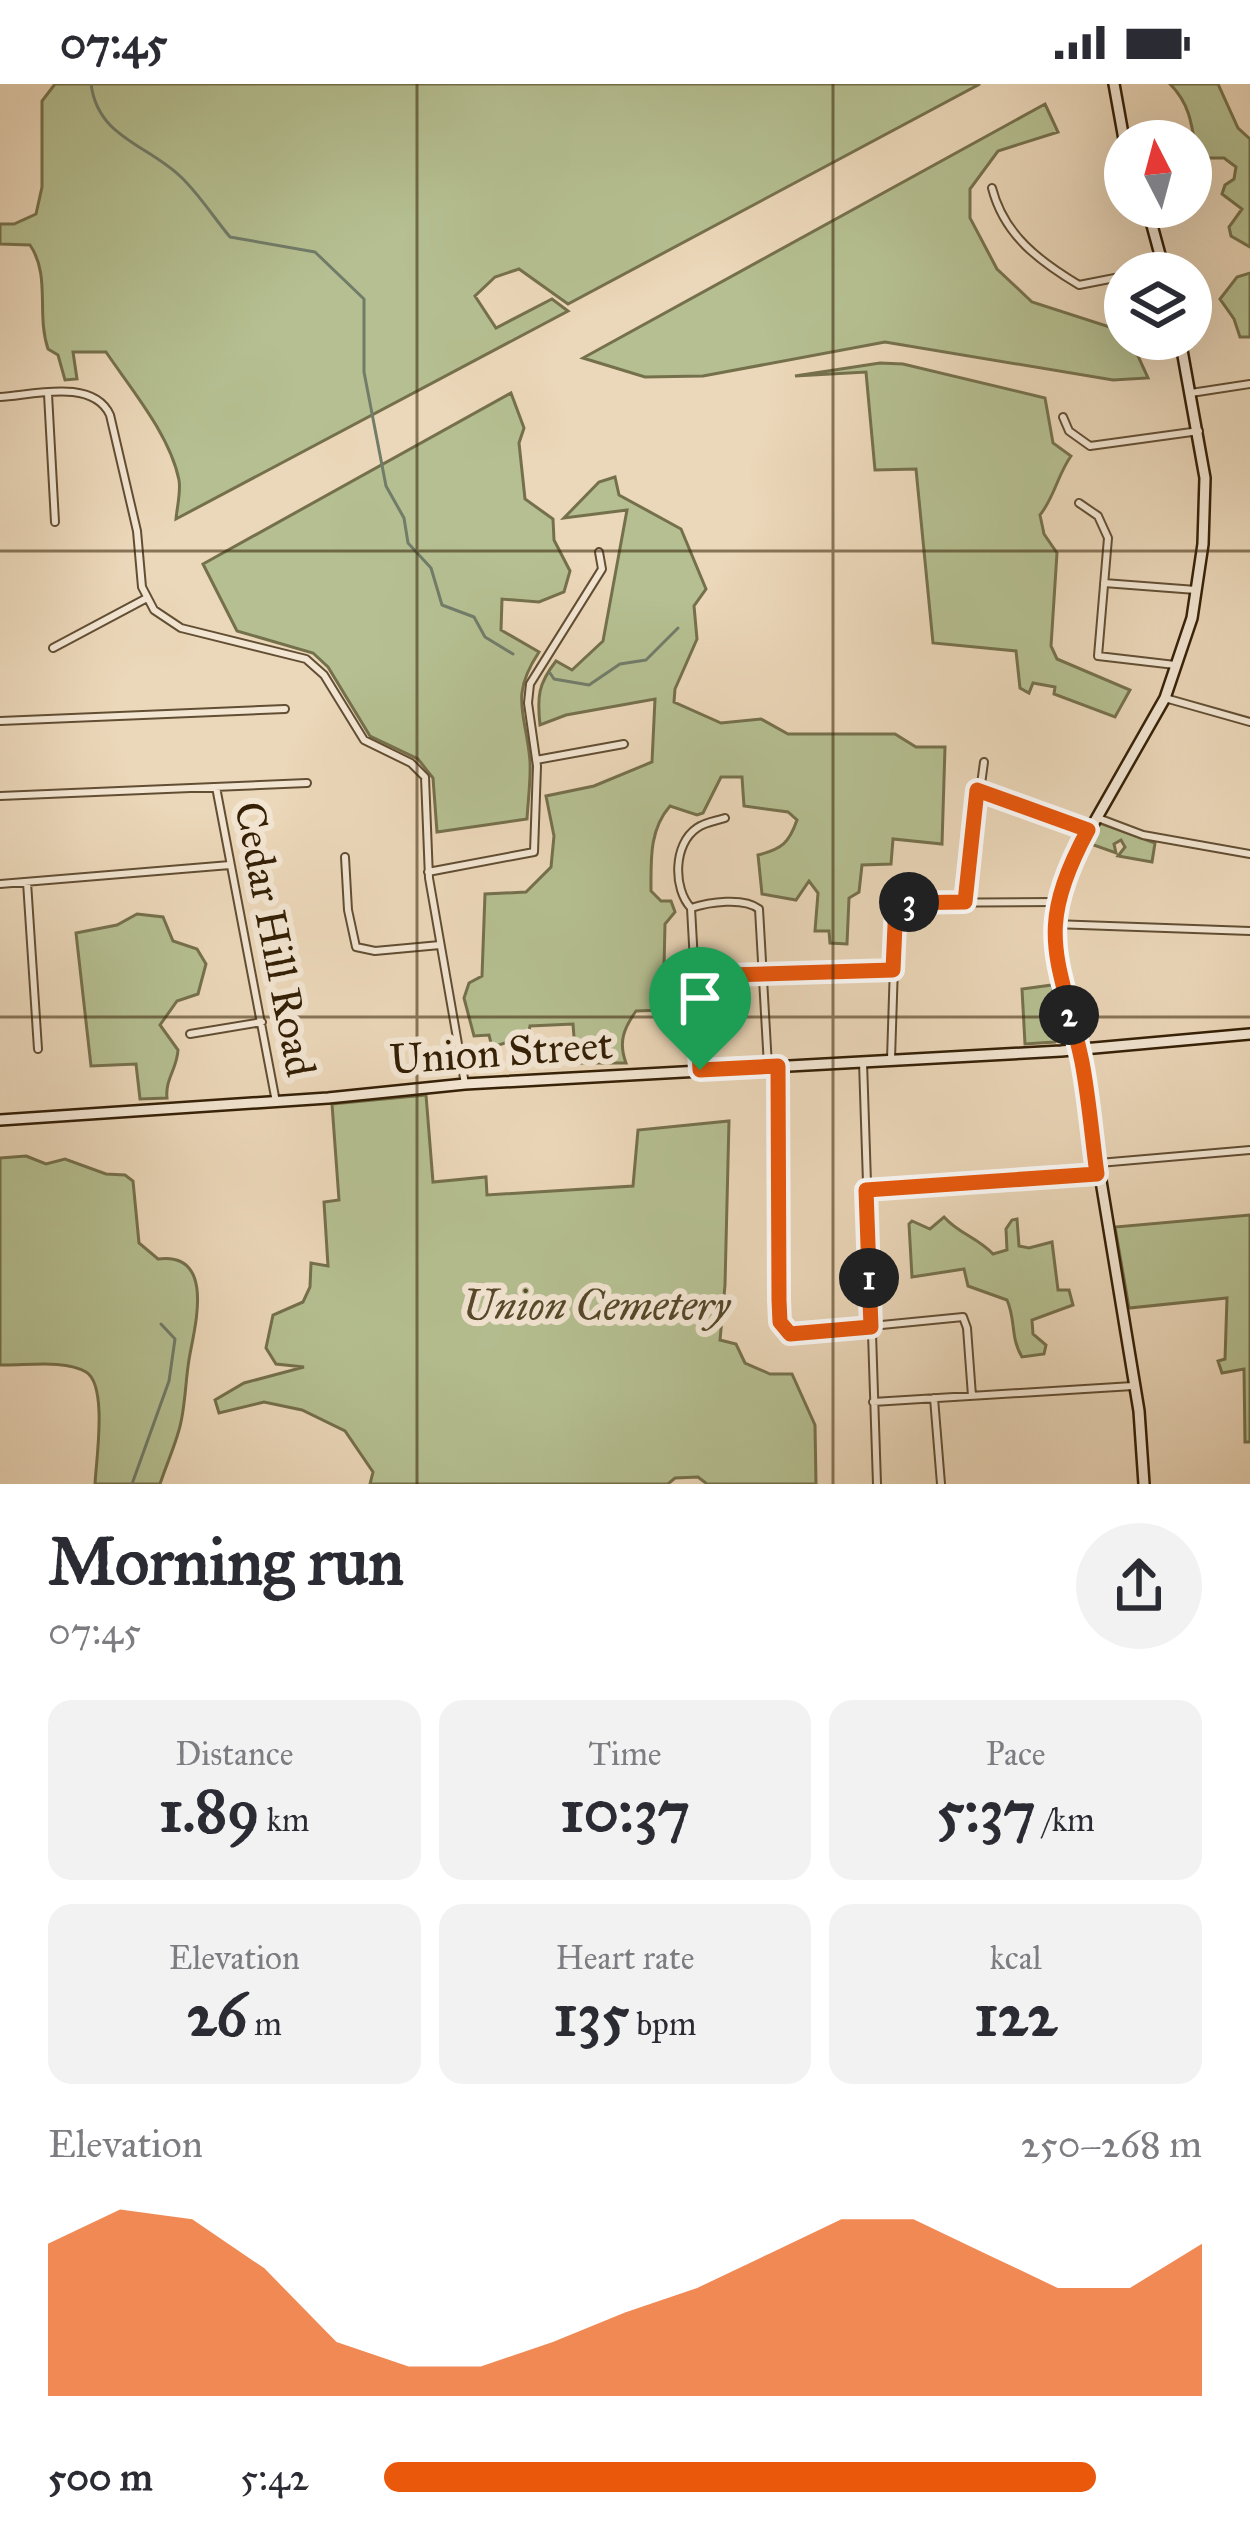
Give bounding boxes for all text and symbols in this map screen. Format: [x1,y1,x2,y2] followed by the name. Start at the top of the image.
[60,15,168,70] text: 07:45
[1104,120,1212,228] north arrow
[1104,120,1212,360] map controls
[1104,252,1212,360] button: layers
[223,797,327,1081] street label: Cedar Hill Road
[879,872,939,932] pin: 3
[902,882,916,922] text: 3
[649,947,751,1070] pin
[667,965,733,1031] icon: arrive
[1039,985,1099,1045] pin: 2
[1061,995,1077,1035] text: 2
[388,1018,615,1086] street label: Union Street
[839,1248,899,1308] pin: 1
[862,1258,876,1298] text: 1
[462,1280,731,1332] park label: Union Cemetery
[48,1521,404,1602] text: Morning run
[1076,1523,1202,1649] button: share
[48,1607,141,1655] text: 07:45
[175,1734,293,1774] text: Distance
[588,1734,662,1774] text: Time
[986,1734,1046,1774] text: Pace
[159,1774,259,1847] text: 1.89
[560,1774,690,1847] text: 10:37
[937,1774,1036,1847] text: 5:37
[259,1800,310,1840] text: km
[1036,1800,1095,1840] text: /km
[169,1938,300,1978] text: Elevation
[556,1938,694,1978] text: Heart rate
[990,1938,1042,1978] text: kcal
[187,1978,247,2051] text: 26
[554,1978,629,2051] text: 135
[974,1978,1057,2051] text: 122
[247,2004,282,2044] text: m
[629,2004,696,2044] text: bpm
[48,2120,203,2168] text: Elevation
[1021,2120,1202,2168] text: 250–268 m
[48,2453,153,2501] text: 500 m
[240,2453,309,2501] text: 5:42

